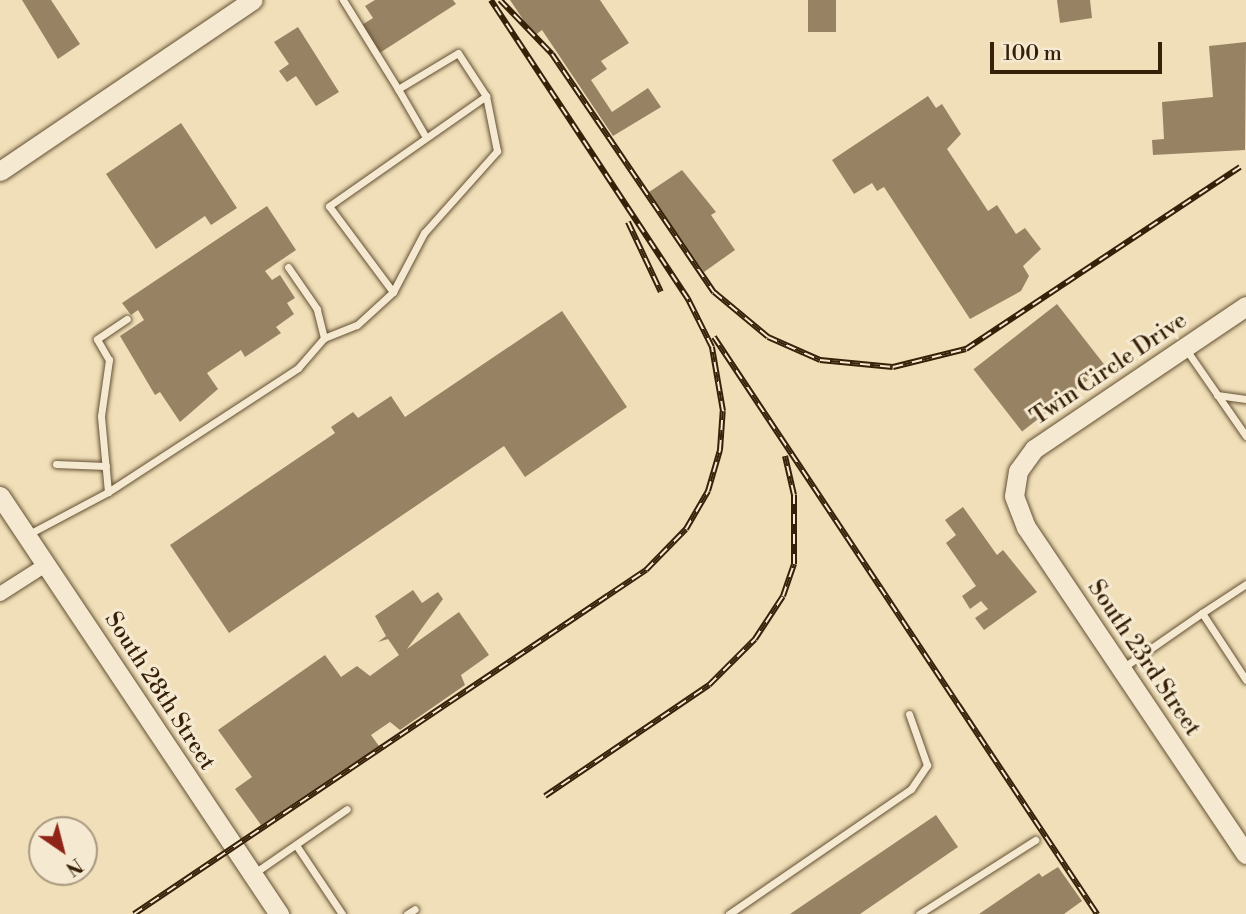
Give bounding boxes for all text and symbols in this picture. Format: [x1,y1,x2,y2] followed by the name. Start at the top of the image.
[994,28,1166,72] scale bar
[1003,41,1062,67] text: 100 m
[1026,307,1192,431] street label: Twin Circle Drive
[1082,575,1206,741] street label: South 23rd Street
[99,607,221,775] street label: South 28th Street
[28,816,98,886] north arrow
[61,852,87,881] text: N

